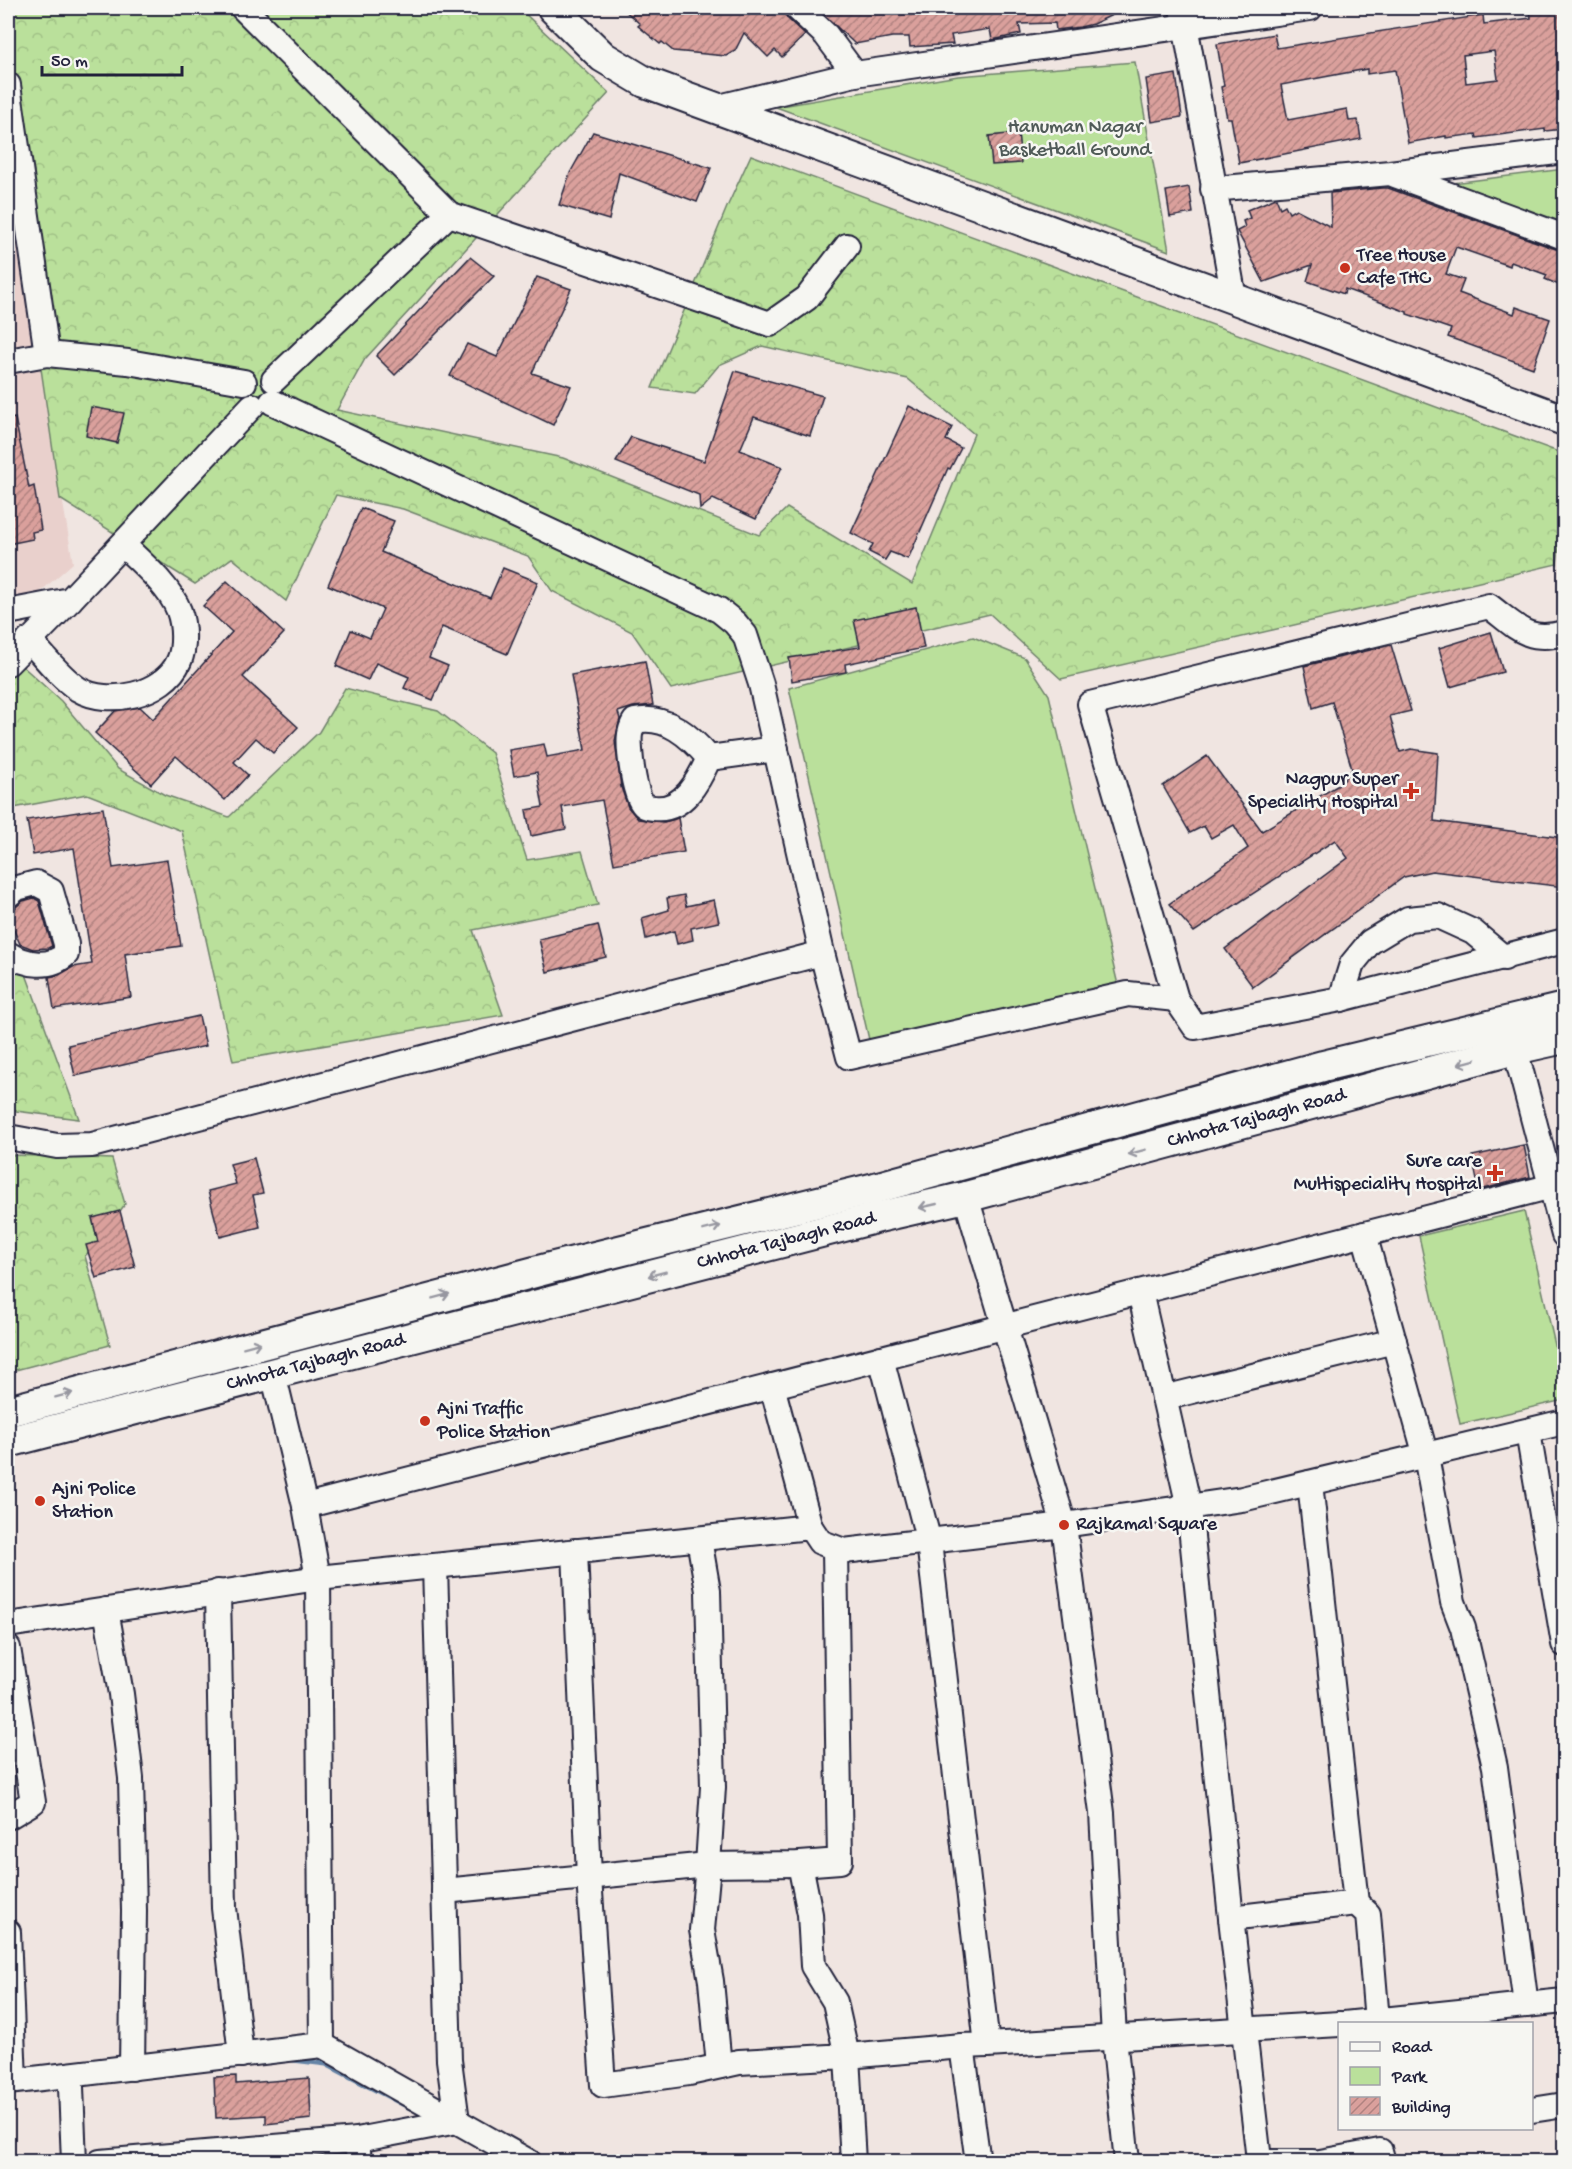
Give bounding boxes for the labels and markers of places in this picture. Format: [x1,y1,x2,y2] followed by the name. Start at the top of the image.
[1356,245,1447,291] place label: Tree House Cafe THC
[1338,261,1352,275] marker: Tree House Cafe THC
[1248,769,1400,815] place label: Nagpur Super Speciality Hospital
[1402,782,1420,800] marker: Nagpur Super Speciality Hospital
[1294,1151,1483,1197] place label: Sure care Multispeciality Hospital
[1486,1164,1504,1182] marker: Sure care Multispeciality Hospital
[436,1399,550,1445] place label: Ajni Traffic Police Station
[418,1414,432,1428] marker: Ajni Traffic Police Station
[52,1479,136,1525] place label: Ajni Police Station
[33,1494,47,1508] marker: Ajni Police Station
[1076,1514,1218,1537] place label: Rajkamal Square
[1057,1518,1071,1532] marker: Rajkamal Square

